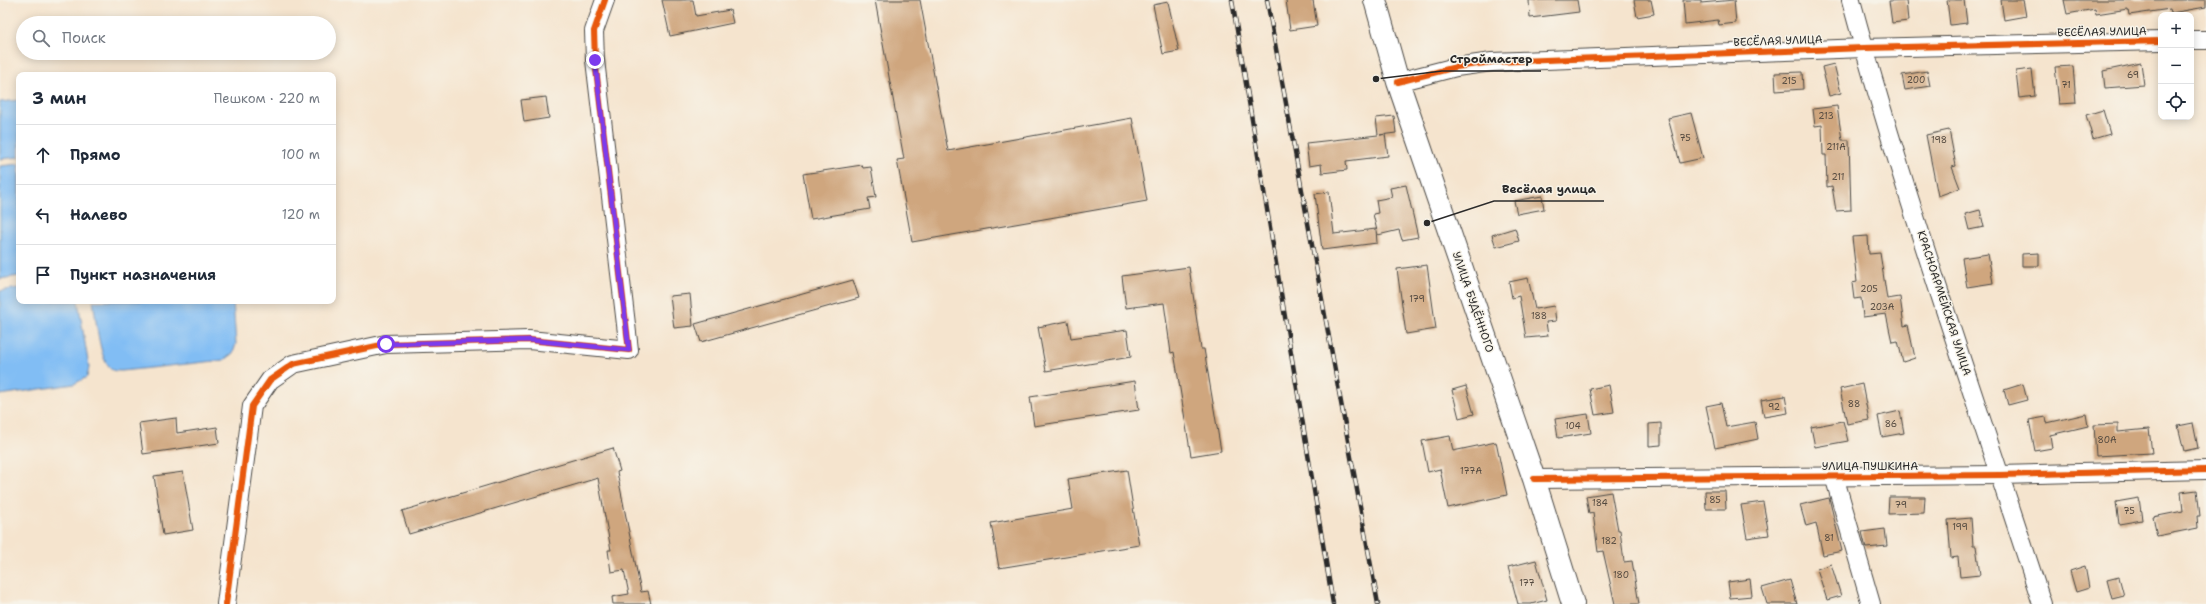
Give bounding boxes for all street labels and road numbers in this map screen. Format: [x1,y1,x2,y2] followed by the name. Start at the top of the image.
[2057,24,2147,40] street label: ВЕСЁЛАЯ УЛИЦА
[1733,32,1823,50] street label: ВЕСЁЛАЯ УЛИЦА
[1913,228,1976,377] street label: КРАСНОАРМЕЙСКАЯ УЛИЦА
[1449,250,1497,355] street label: УЛИЦА БУДЁННОГО
[1822,459,1918,474] street label: УЛИЦА ПУШКИНА

